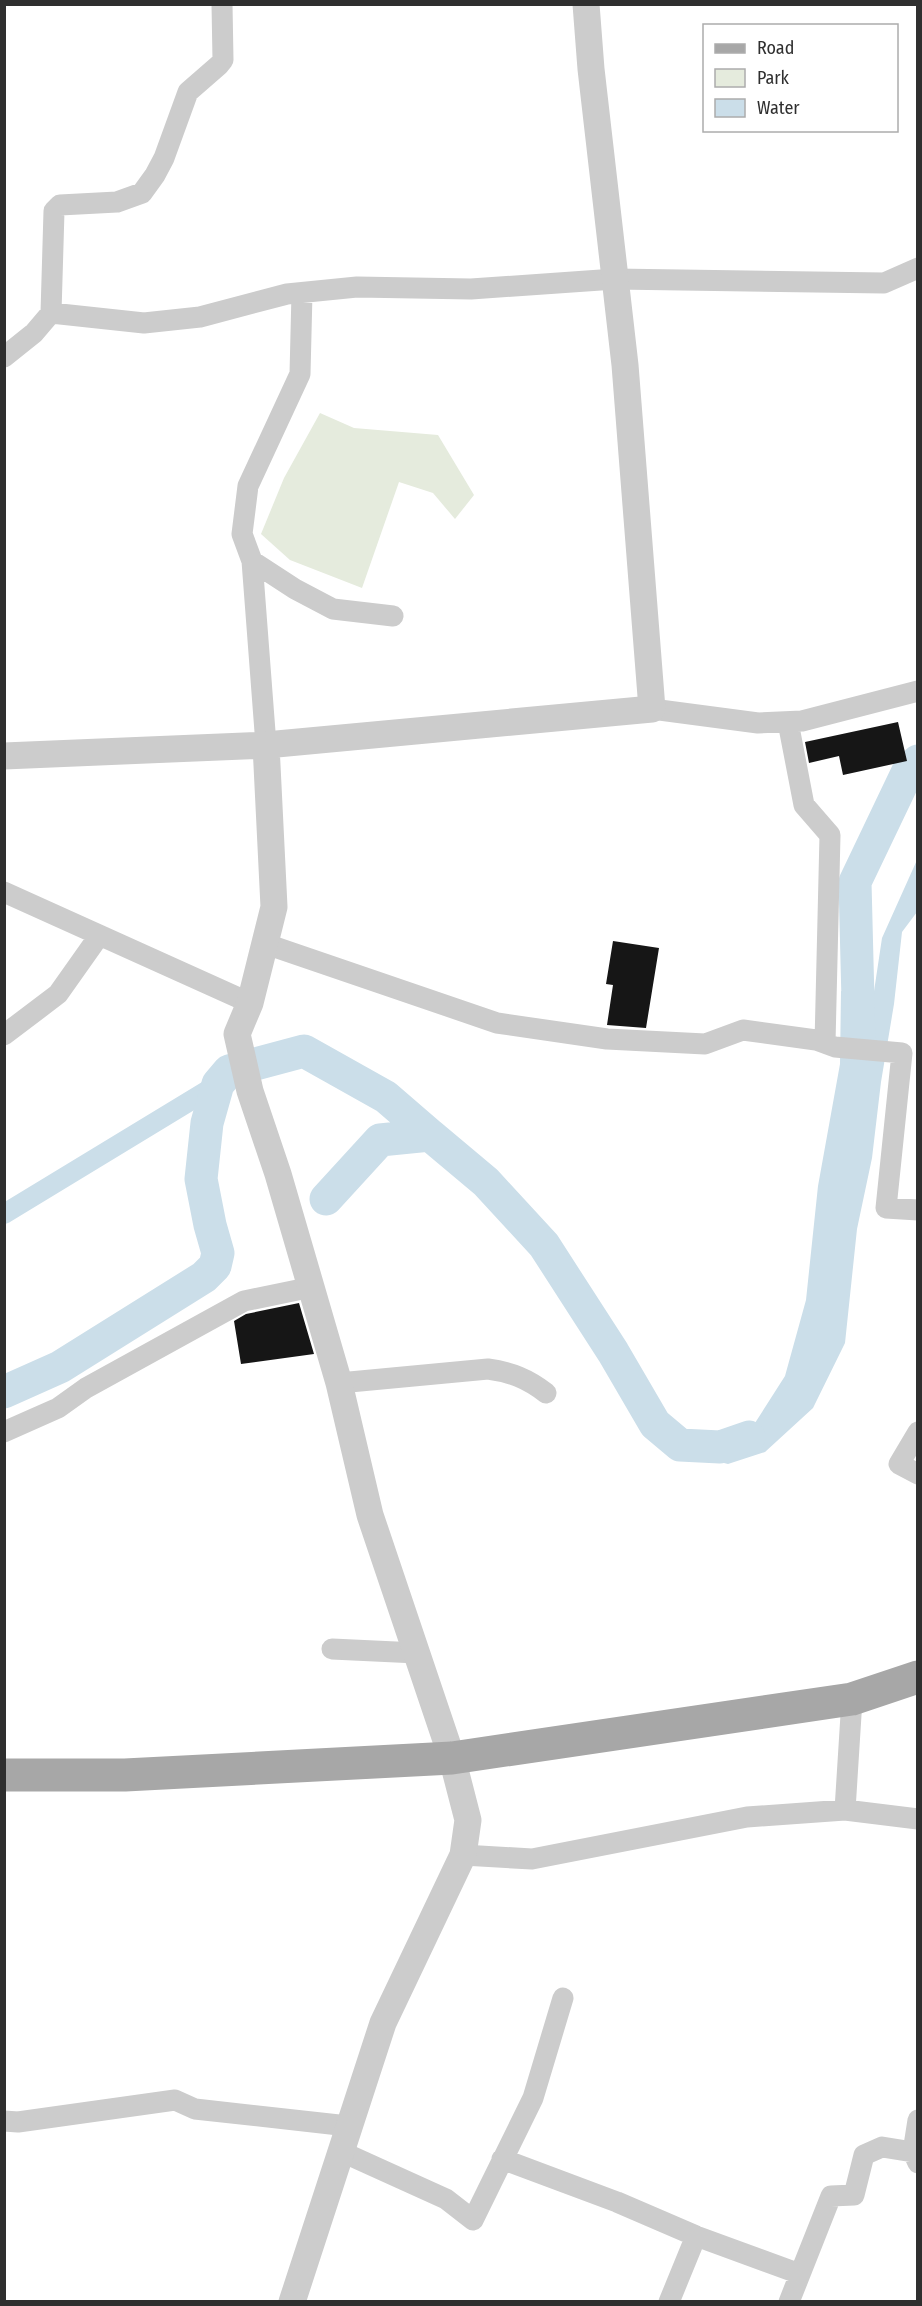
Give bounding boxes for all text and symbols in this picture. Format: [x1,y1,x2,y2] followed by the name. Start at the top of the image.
[703,24,898,132] legend
[757,37,794,59] text: Road
[757,67,790,89] text: Park
[757,97,800,119] text: Water

